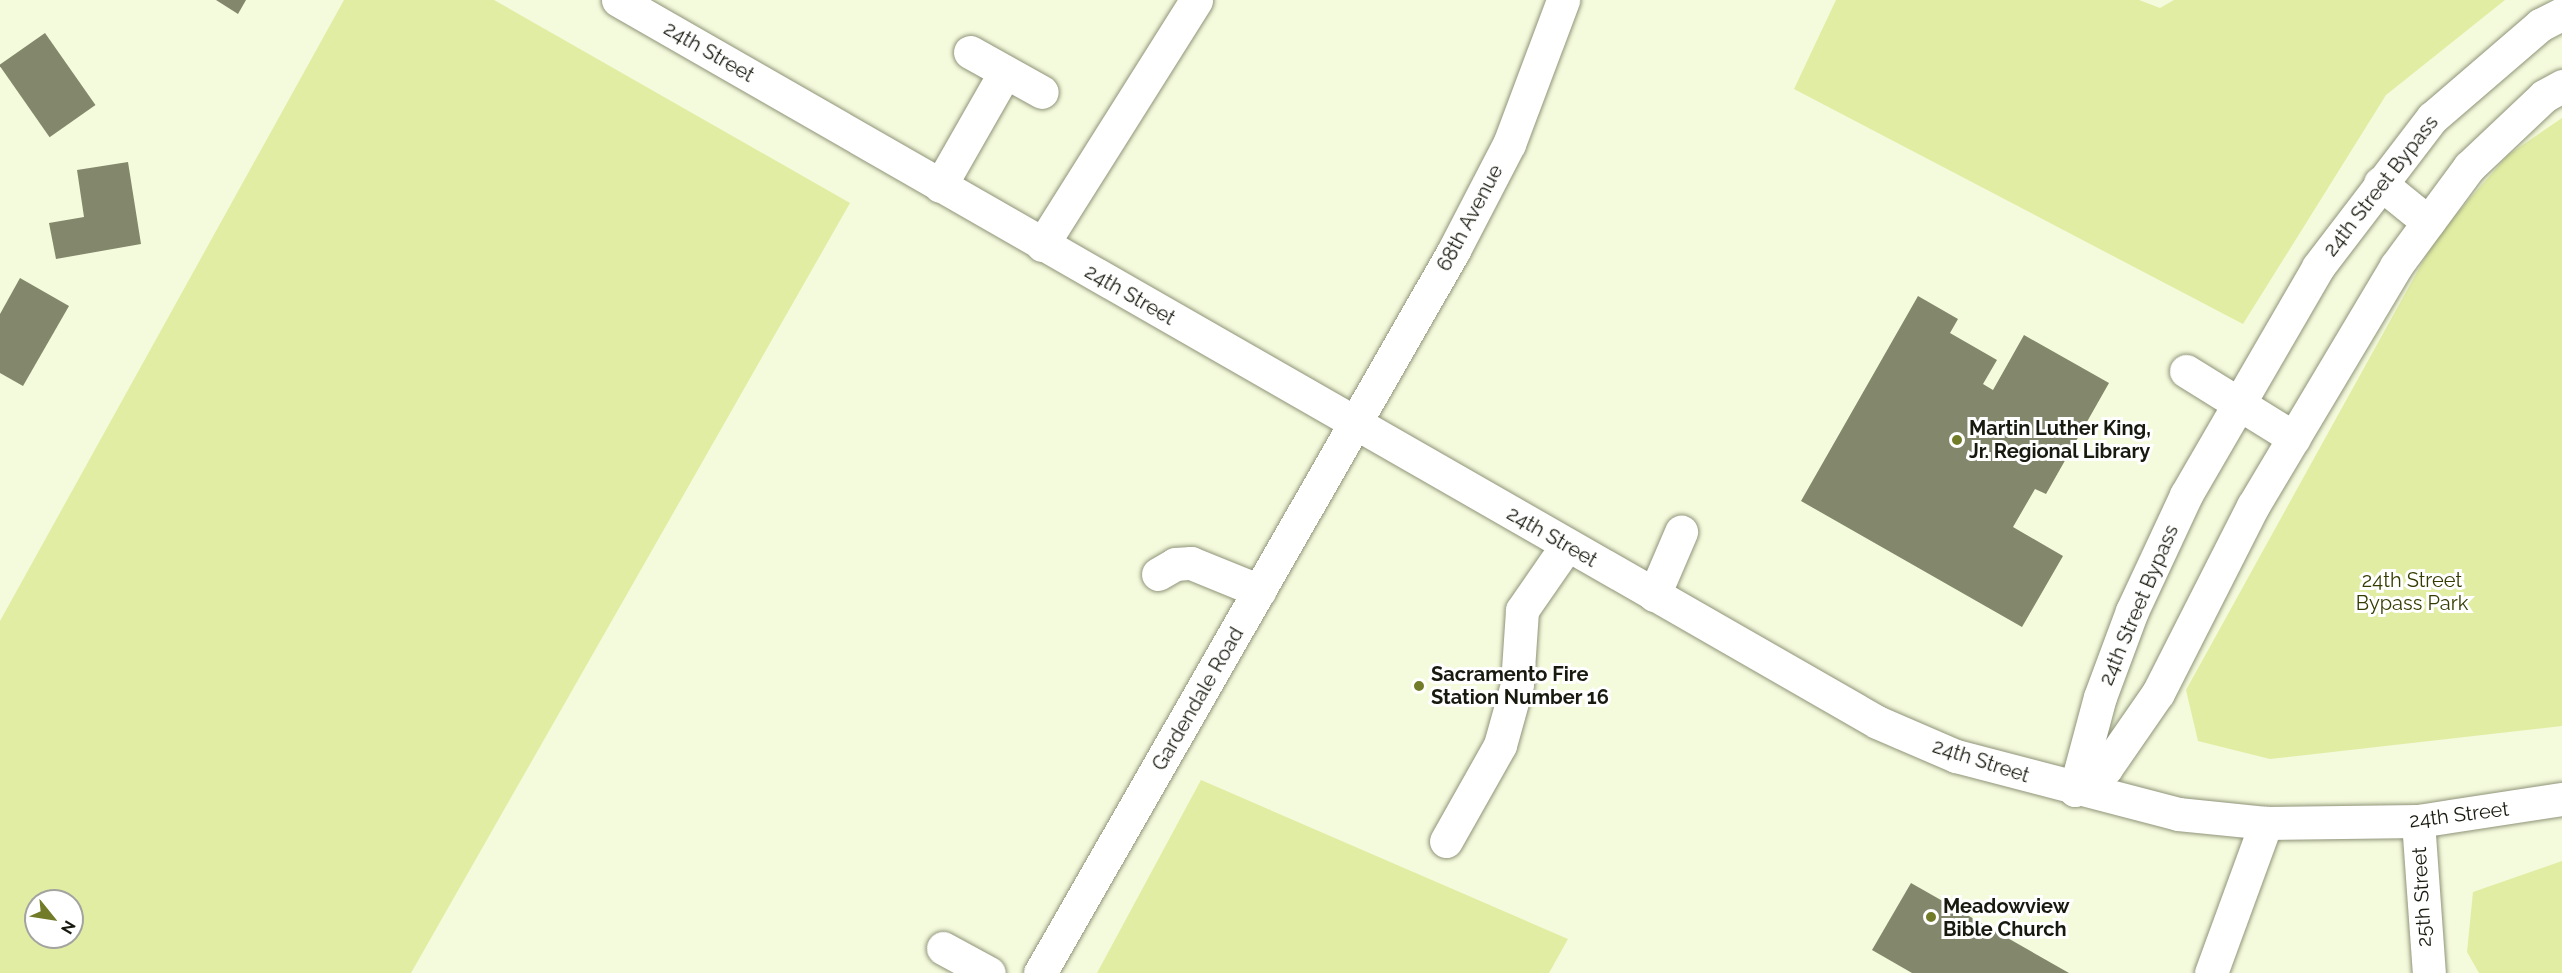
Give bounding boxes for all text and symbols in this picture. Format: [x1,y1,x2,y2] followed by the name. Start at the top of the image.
[660,17,758,87] street label: 24th Street
[2319,111,2443,261] street label: 24th Street Bypass
[1432,160,1508,276] street label: 68th Avenue
[1081,260,1179,330] street label: 24th Street
[1969,416,2151,463] place label: Martin Luther King, Jr. Regional Library
[1950,433,1964,447] marker: Martin Luther King, Jr. Regional Library
[1503,502,1601,572] street label: 24th Street
[2094,521,2184,689] street label: 24th Street Bypass
[2356,568,2468,615] park label: 24th Street Bypass Park
[1147,623,1249,775] street label: Gardendale Road
[1431,662,1609,709] place label: Sacramento Fire Station Number 16
[1412,679,1426,693] marker: Sacramento Fire Station Number 16
[1930,734,2032,788] street label: 24th Street
[2408,797,2510,833] street label: 24th Street
[2407,846,2437,948] street label: 25th Street
[24,889,84,949] north arrow
[1943,894,2070,941] place label: Meadowview Bible Church
[1924,910,1938,924] marker: Meadowview Bible Church
[57,917,80,937] text: N

